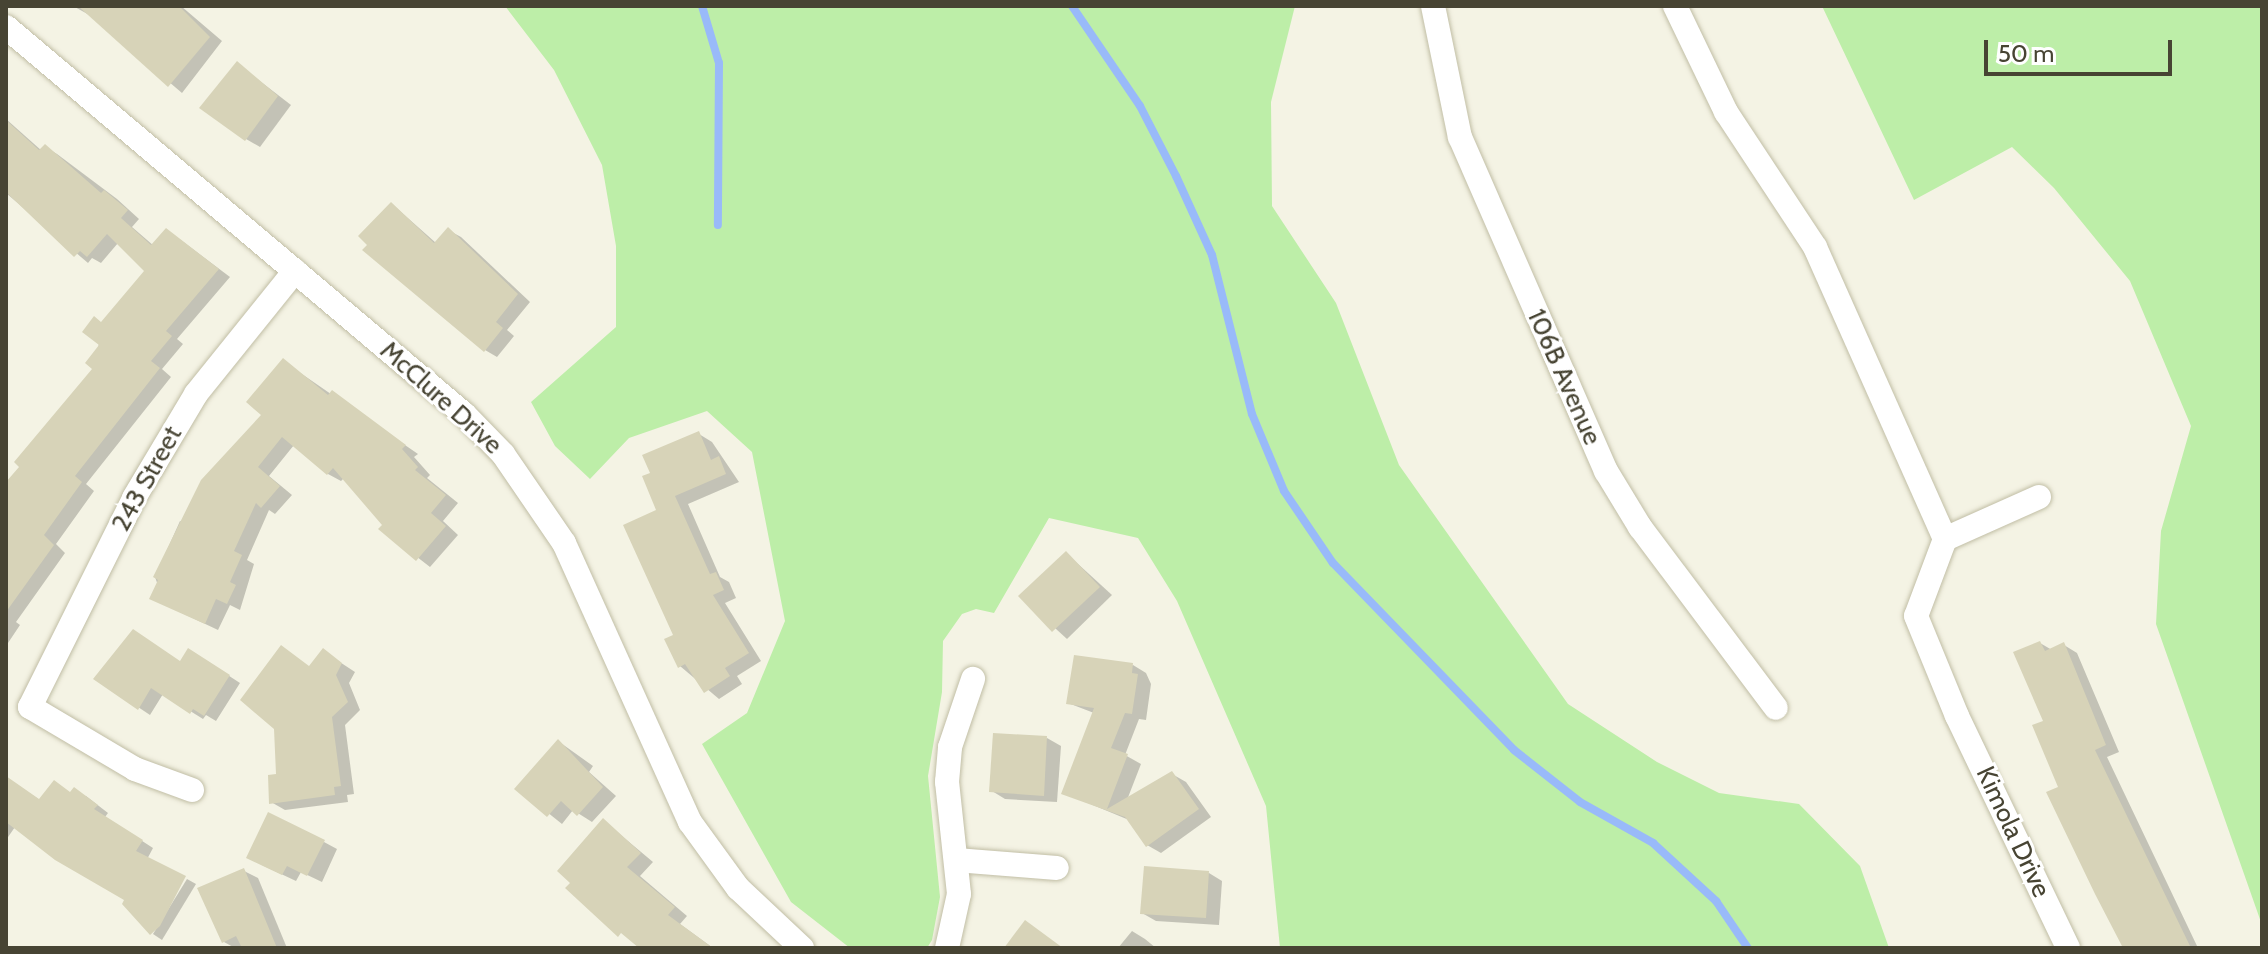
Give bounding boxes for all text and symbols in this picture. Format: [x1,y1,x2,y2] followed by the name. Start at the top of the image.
[1988,24,2176,74] scale bar
[1998,39,2054,68] text: 50 m
[1520,304,1608,450] street label: 106B Avenue
[374,335,508,461] street label: McClure Drive
[105,421,189,537] street label: 243 Street
[1969,762,2057,902] street label: Kimola Drive

